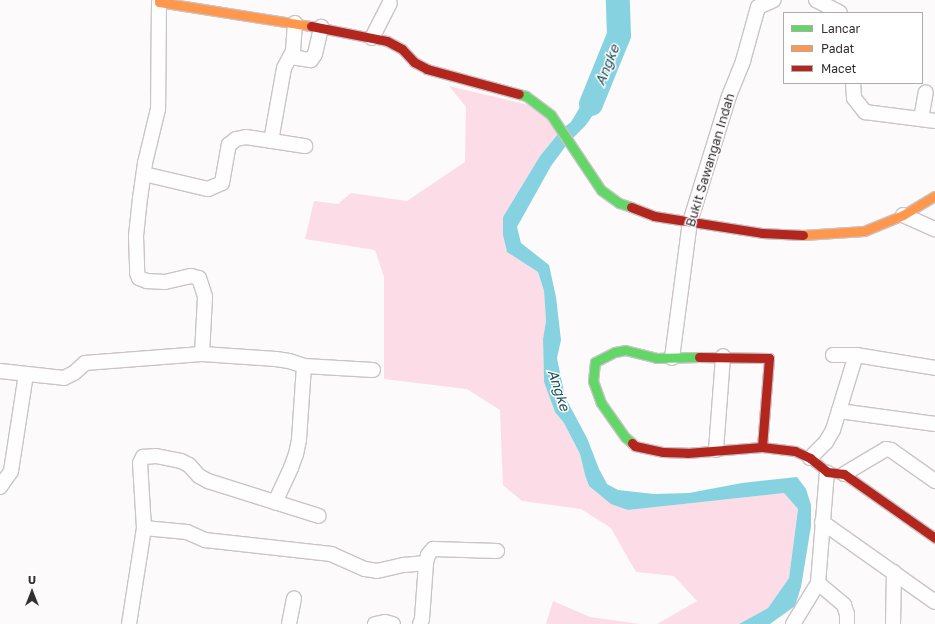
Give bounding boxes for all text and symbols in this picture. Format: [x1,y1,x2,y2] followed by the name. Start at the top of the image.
[783,12,923,84] legend
[821,21,860,36] text: Lancar
[821,41,854,56] text: Padat
[591,42,623,88] water label: Angke
[821,61,856,76] text: Macet
[682,91,738,229] street label: Bukit Sawangan Indah
[544,367,574,413] water label: Angke
[12,572,52,612] north arrow
[28,573,36,586] text: U

